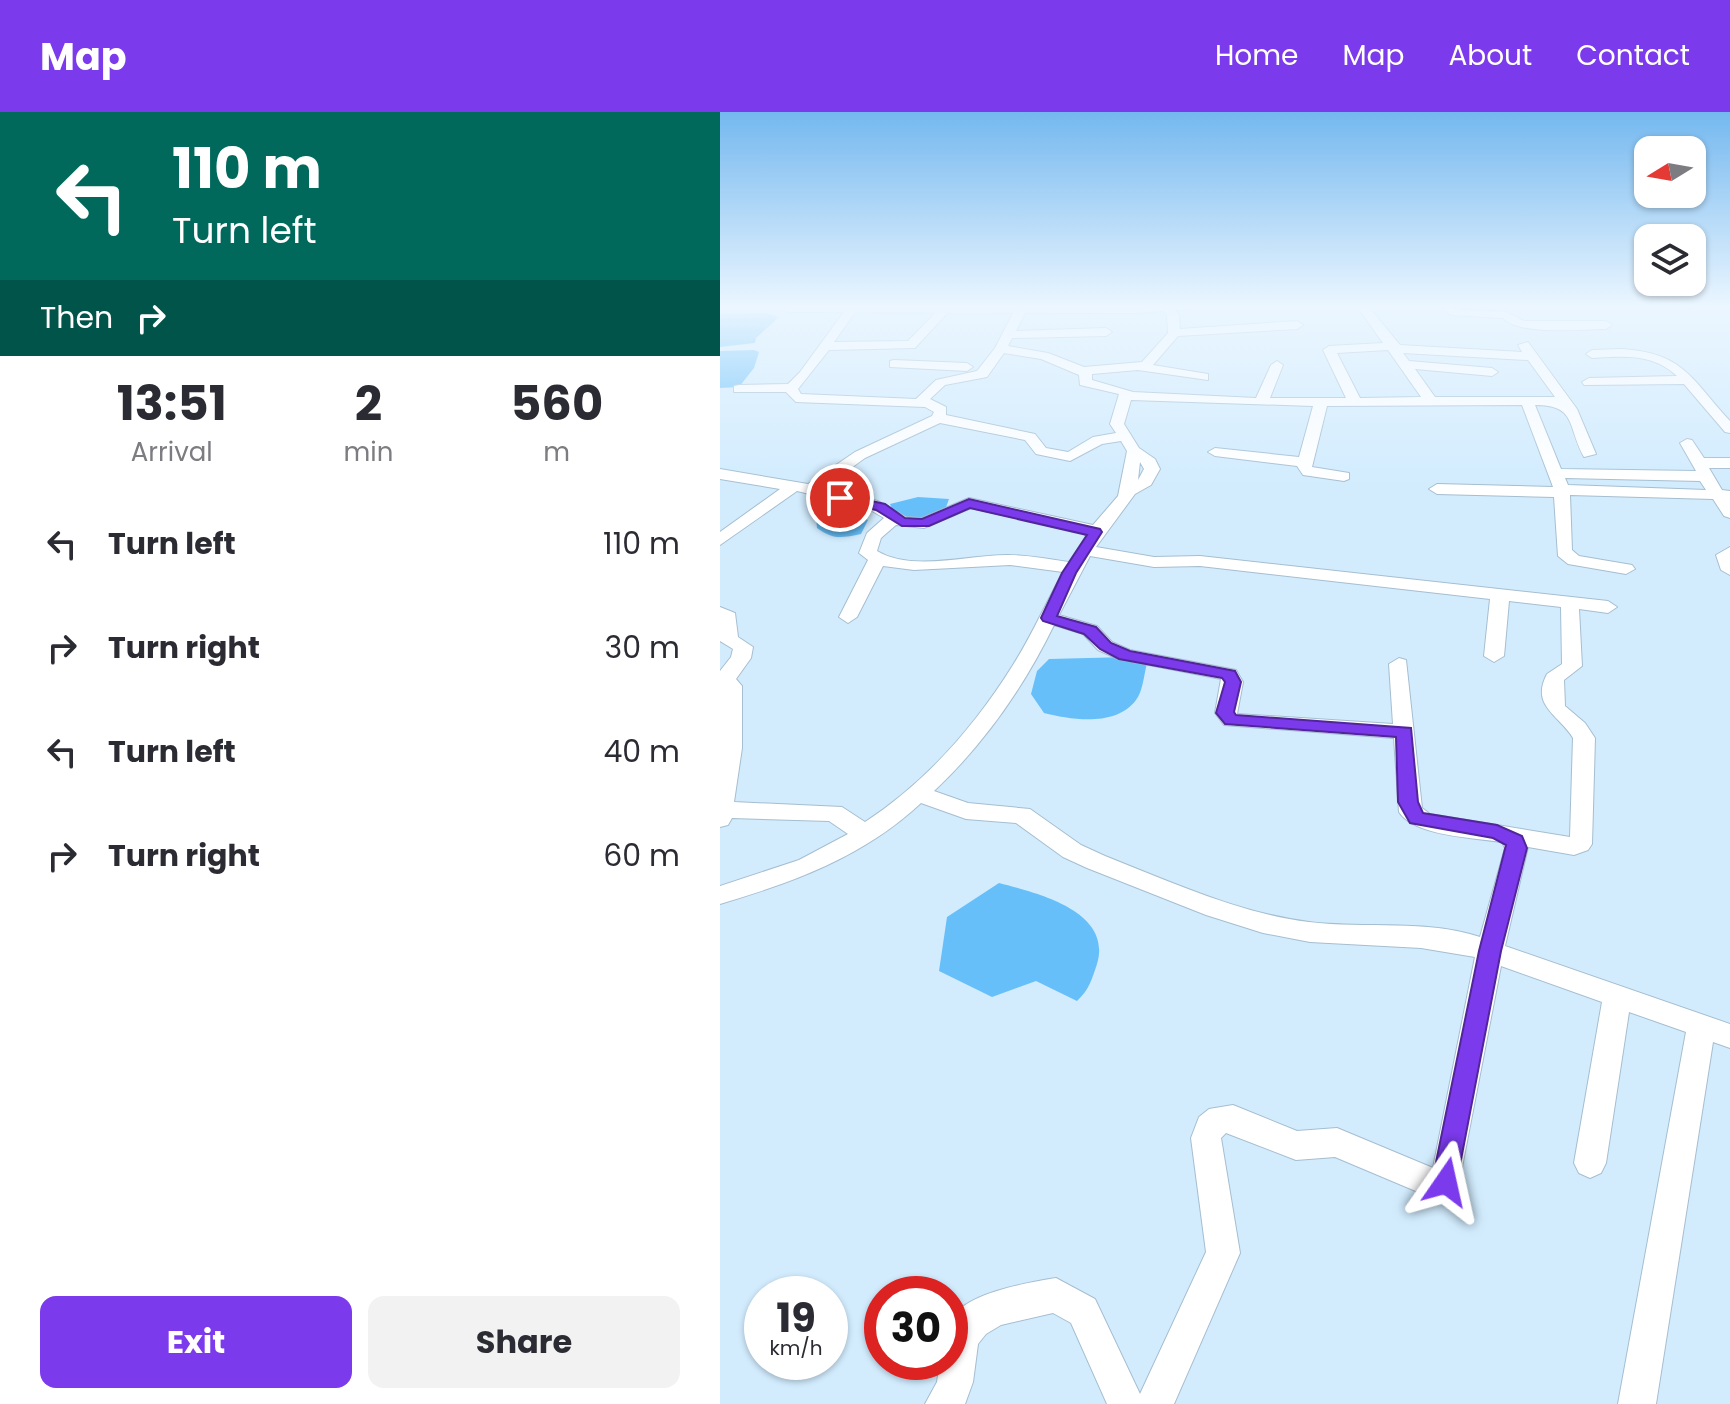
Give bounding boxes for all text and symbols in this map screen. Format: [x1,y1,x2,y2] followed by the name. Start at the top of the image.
[40,30,127,83] text: Map
[1215,36,1298,75] text: Home
[1342,36,1404,75] text: Map
[1448,36,1532,75] text: About
[1576,36,1690,75] text: Contact
[172,129,322,208] text: 110 m
[1634,136,1706,208] north arrow
[1634,136,1706,296] map controls
[40,144,144,248] icon: left
[172,205,317,256] text: Turn left
[1634,224,1706,296] button: layers
[40,296,113,339] text: Then
[129,296,173,340] icon: right
[117,370,227,437] text: 13:51
[355,370,382,437] text: 2
[510,370,603,437] text: 560
[131,434,213,470] text: Arrival
[344,434,393,470] text: min
[543,434,570,470] text: m
[806,464,874,532] pin
[818,476,862,520] icon: arrive
[40,522,84,566] icon: left
[108,522,236,565] text: Turn left
[603,522,680,565] text: 110 m
[40,626,84,670] icon: right
[108,626,260,669] text: Turn right
[605,626,680,669] text: 30 m
[40,730,84,774] icon: left
[108,730,236,773] text: Turn left
[603,730,680,773] text: 40 m
[40,834,84,878] icon: right
[108,834,260,877] text: Turn right
[603,834,680,877] text: 60 m
[1404,1140,1488,1224] position arrow
[864,1276,968,1380] speed limit sign: 30
[776,1290,816,1346] text: 19
[40,1296,352,1388] button: Exit
[368,1296,680,1388] button: Share
[769,1334,823,1362] text: km/h

